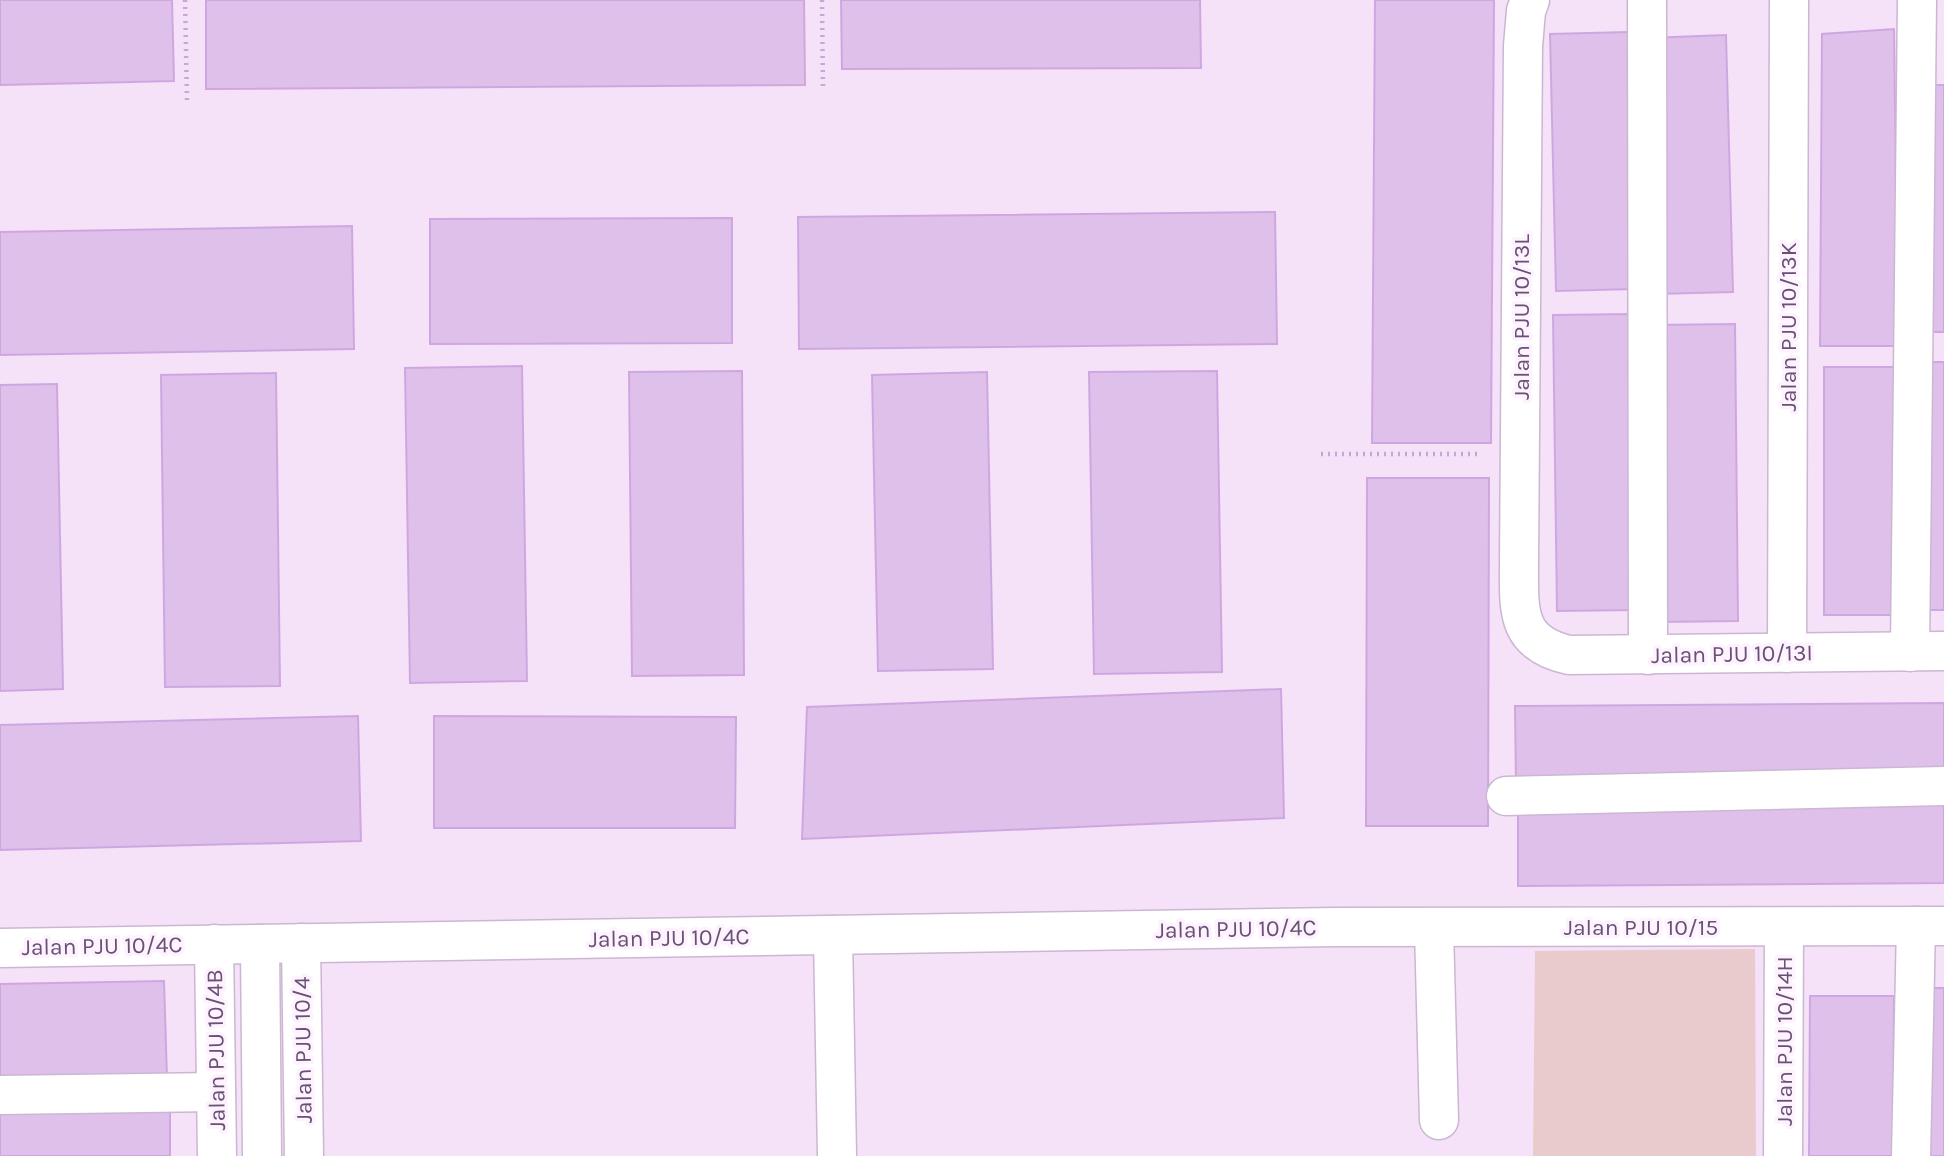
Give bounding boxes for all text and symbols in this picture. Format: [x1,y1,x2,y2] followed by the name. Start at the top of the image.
[1508,234,1535,400] street label: Jalan PJU 10/13L
[1775,242,1802,412] street label: Jalan PJU 10/13K
[1651,639,1813,669] street label: Jalan PJU 10/13I
[1155,914,1317,944] street label: Jalan PJU 10/4C
[1564,914,1718,941] street label: Jalan PJU 10/15
[588,923,750,953] street label: Jalan PJU 10/4C
[21,931,183,961] street label: Jalan PJU 10/4C
[1771,956,1798,1126] street label: Jalan PJU 10/14H
[201,969,231,1131] street label: Jalan PJU 10/4B
[288,976,318,1124] street label: Jalan PJU 10/4

